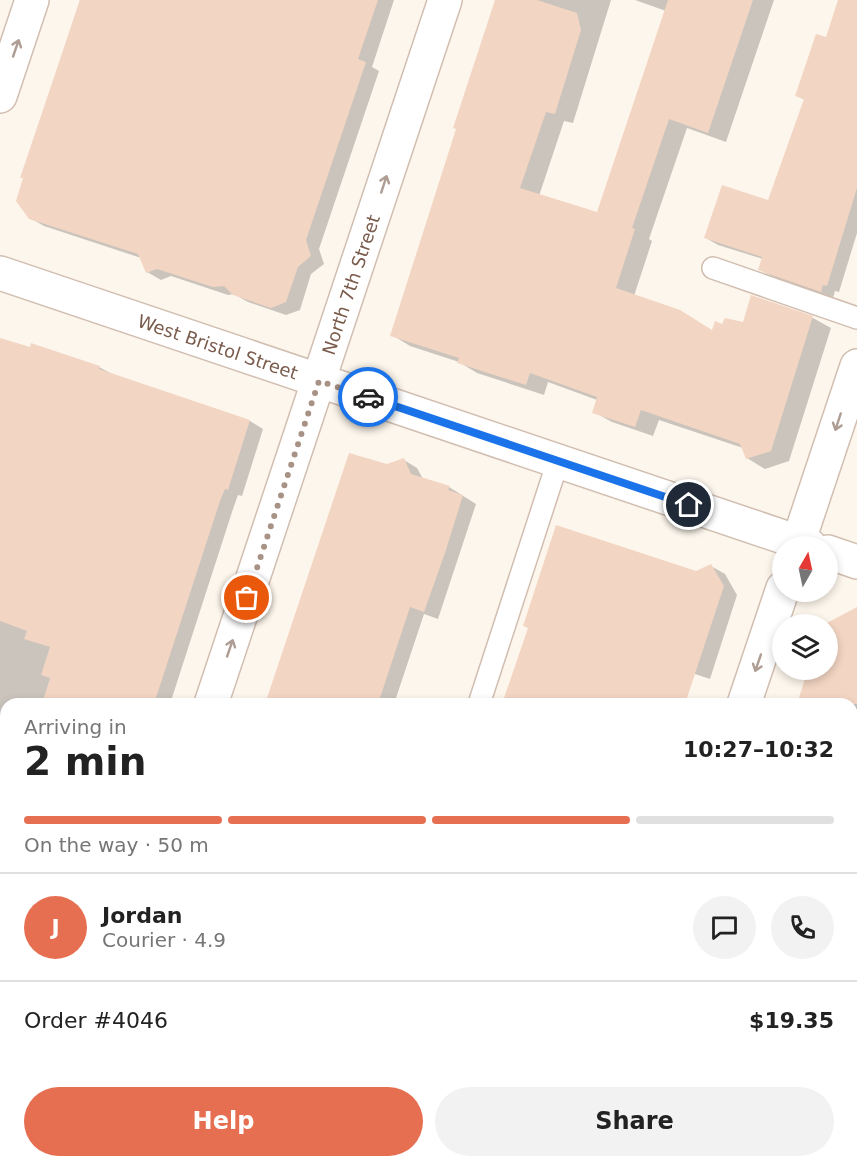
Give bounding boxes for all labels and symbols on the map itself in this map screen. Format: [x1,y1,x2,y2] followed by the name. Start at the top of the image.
[11,39,22,58] one-way arrow
[380,175,391,194] one-way arrow
[317,212,383,357] street label: North 7th Street
[135,310,301,383] street label: West Bristol Street
[338,367,398,427] courier
[832,412,843,431] one-way arrow
[663,479,714,530] pin
[772,536,838,602] north arrow
[221,572,272,623] pin
[225,639,236,658] one-way arrow
[751,653,762,672] one-way arrow

